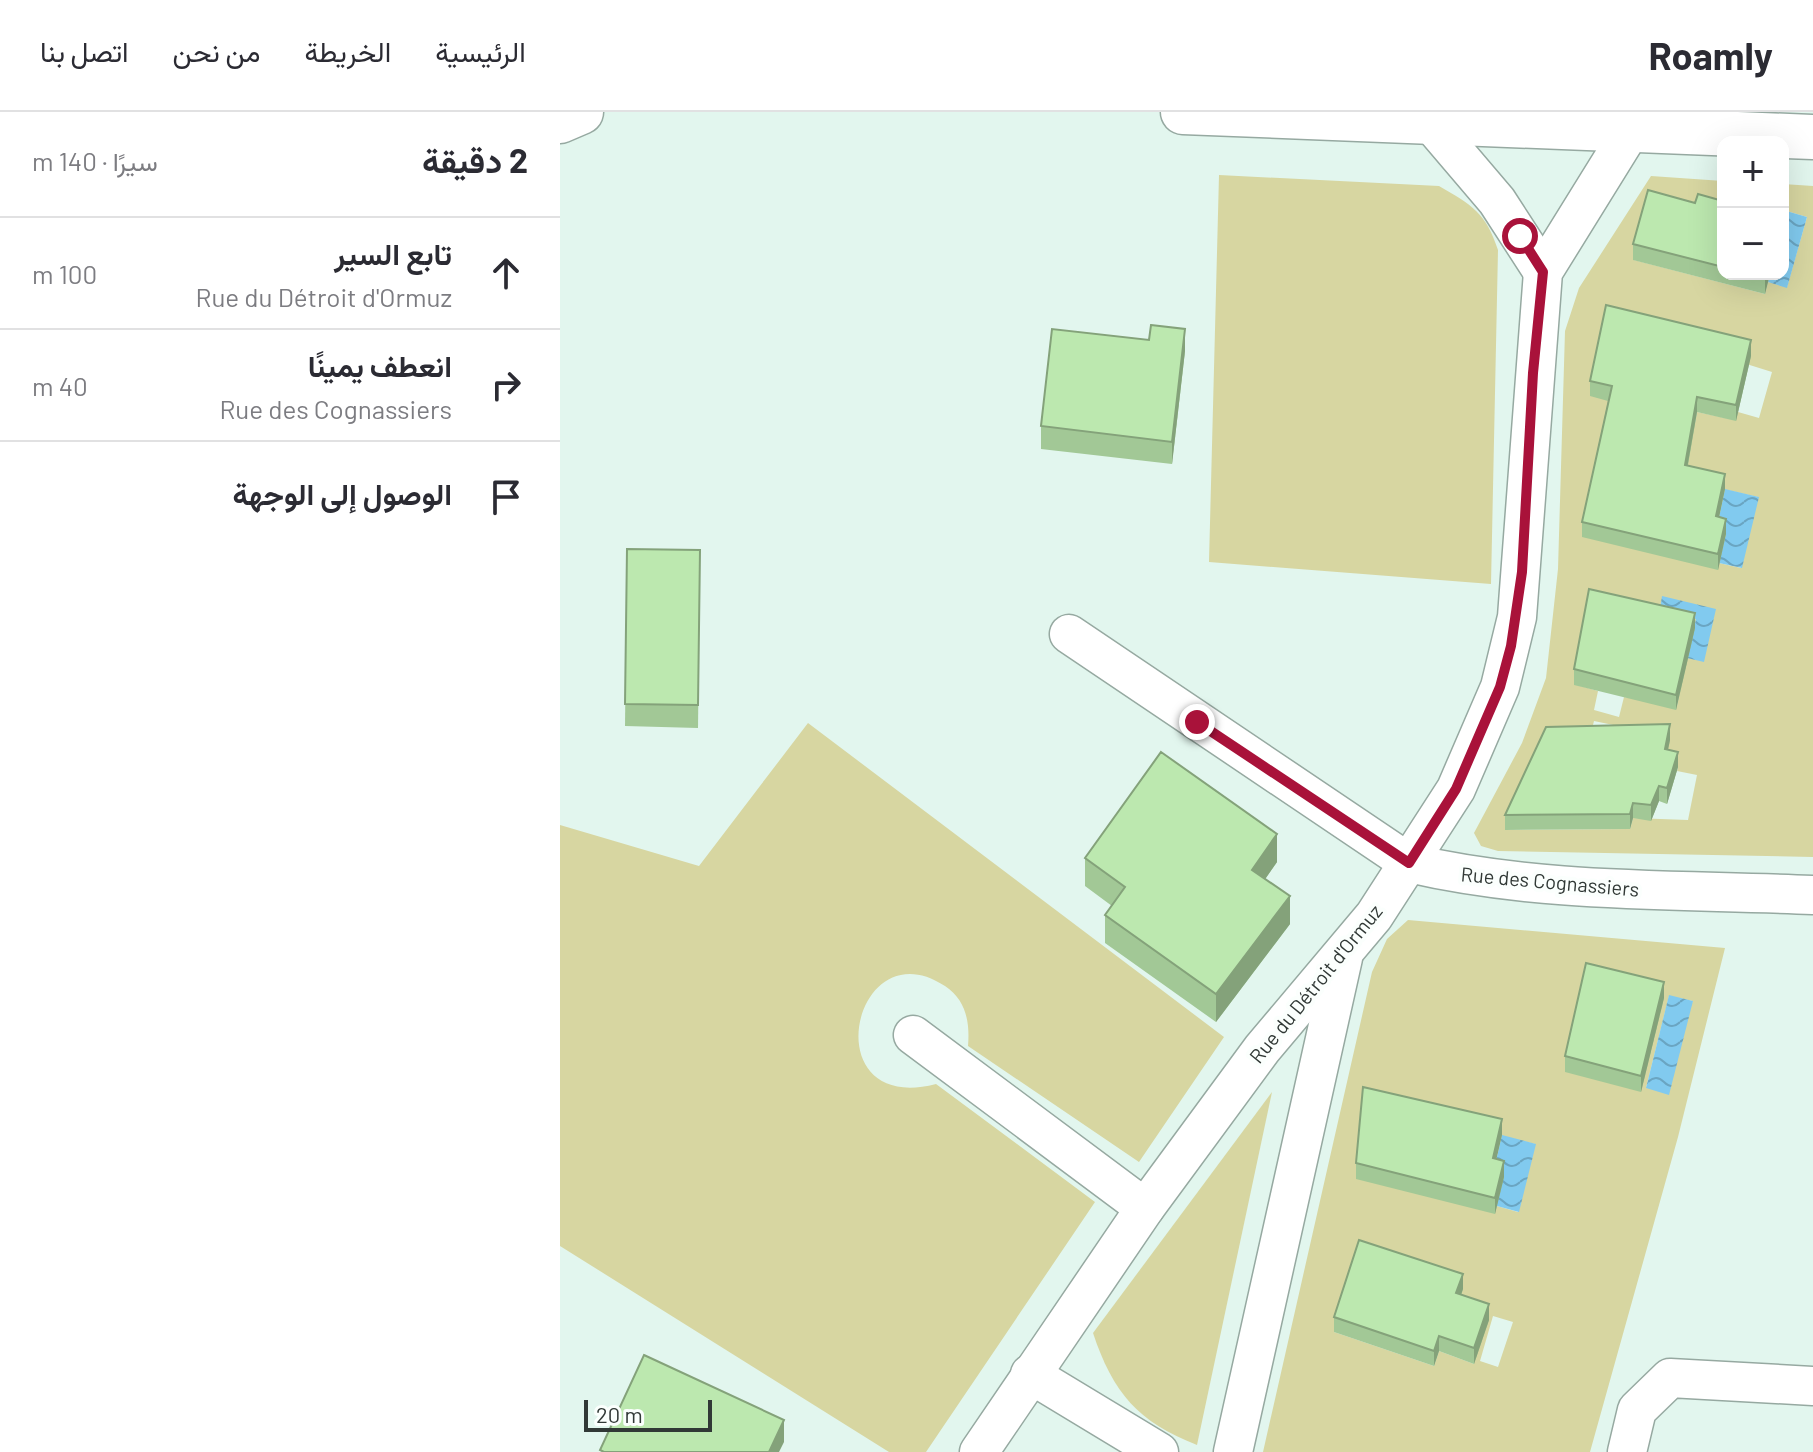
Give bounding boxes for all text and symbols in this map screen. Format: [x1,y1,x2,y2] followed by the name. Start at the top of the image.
[1649,32,1773,78] text: Roamly
[40,34,129,68] text: اتصل بنا
[173,34,261,68] text: من نحن
[305,34,391,68] text: الخريطة
[435,34,526,68] text: الرئيسية
[1717,136,1789,280] map controls
[1717,136,1789,208] button: +
[422,139,528,180] text: 2 دقيقة
[32,145,158,176] text: سيرًا · 140 m
[1717,208,1789,280] button: −
[1502,218,1538,254] route start
[334,235,452,271] text: تابع السير
[484,251,528,295] icon: ahead
[32,258,97,289] text: 100 m
[195,281,452,312] text: Rue du Détroit d'Ormuz
[308,347,452,383] text: انعطف يمينًا
[484,363,528,407] icon: right
[32,370,88,401] text: 40 m
[219,393,452,424] text: Rue des Cognassiers
[233,475,452,511] text: الوصول إلى الوجهة
[484,475,528,519] icon: arrive
[1179,704,1215,740] route end
[1460,861,1640,901] street label: Rue des Cognassiers
[1244,899,1387,1068] street label: Rue du Détroit d'Ormuz
[584,1396,712,1432] scale bar
[596,1401,643,1427] text: 20 m

